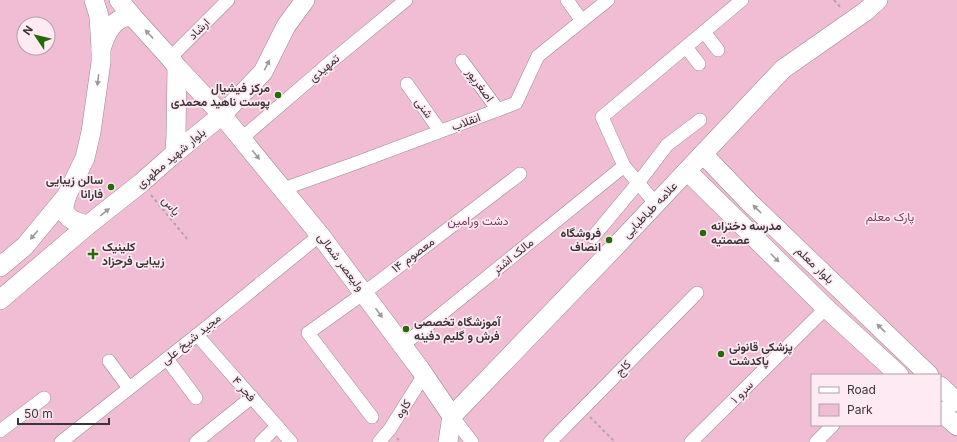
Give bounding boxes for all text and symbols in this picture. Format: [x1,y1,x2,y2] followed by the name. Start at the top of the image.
[185,15,213,43] street label: ارشاد
[16,16,56,56] north arrow
[20,23,36,38] text: N
[144,29,154,39] one-way arrow
[305,50,343,86] street label: تمهیدی
[264,59,270,71] one-way arrow
[462,64,498,105] street label: اصغرپور
[95,74,102,86] one-way arrow
[171,80,270,110] place label: مرکز فیشیال پوست ناهید محمدی
[273,90,283,100] marker: مرکز فیشیال پوست ناهید محمدی
[411,95,437,121] street label: شنی
[449,109,482,134] street label: انقلاب
[133,124,209,192] street label: بلوار شهید مطهری
[252,150,260,161] one-way arrow
[46,172,103,202] place label: سالن زیبایی فارانا
[619,178,681,242] street label: علامه طباطبایی
[106,182,116,192] marker: سالن زیبایی فارانا
[158,193,184,219] street label: یاس
[752,204,762,214] one-way arrow
[100,208,110,216] one-way arrow
[866,209,914,225] park label: پارک معلم
[448,213,509,229] park label: دشت ورامین
[711,218,782,247] place label: مدرسه دخترانه عصمتیه
[560,225,601,254] place label: فروشگاه انصاف
[698,228,708,238] marker: مدرسه دخترانه عصمتیه
[30,230,39,240] one-way arrow
[314,230,368,294] street label: ولیعصر شمالی
[388,234,438,276] street label: ۱۴ معصوم
[488,234,537,278] street label: مالک اشتر
[604,235,614,245] marker: فروشگاه انصاف
[102,239,165,269] place label: کلینیک زیبایی فرحزاد
[792,243,838,287] street label: بلوار معلم
[87,248,99,260] marker: کلینیک زیبایی فرحزاد
[770,253,780,263] one-way arrow
[375,308,383,319] one-way arrow
[158,310,225,369] street label: مجید شیخ علی
[414,314,502,344] place label: آموزشگاه تخصصی فرش و گلیم دفینه
[401,324,411,334] marker: آموزشگاه تخصصی فرش و گلیم دفینه
[876,324,886,333] one-way arrow
[729,339,793,369] place label: پزشکی قانونی پاکدشت
[716,349,726,359] marker: پزشکی قانونی پاکدشت
[612,357,635,380] street label: کاج
[229,373,259,405] street label: فجر ۴
[811,374,941,426] legend
[727,377,757,407] street label: سرو ۱
[847,382,876,397] text: Road
[391,397,415,421] street label: کاوه
[18,400,109,426] scale bar
[847,402,873,417] text: Park
[24,406,53,421] text: 50 m

